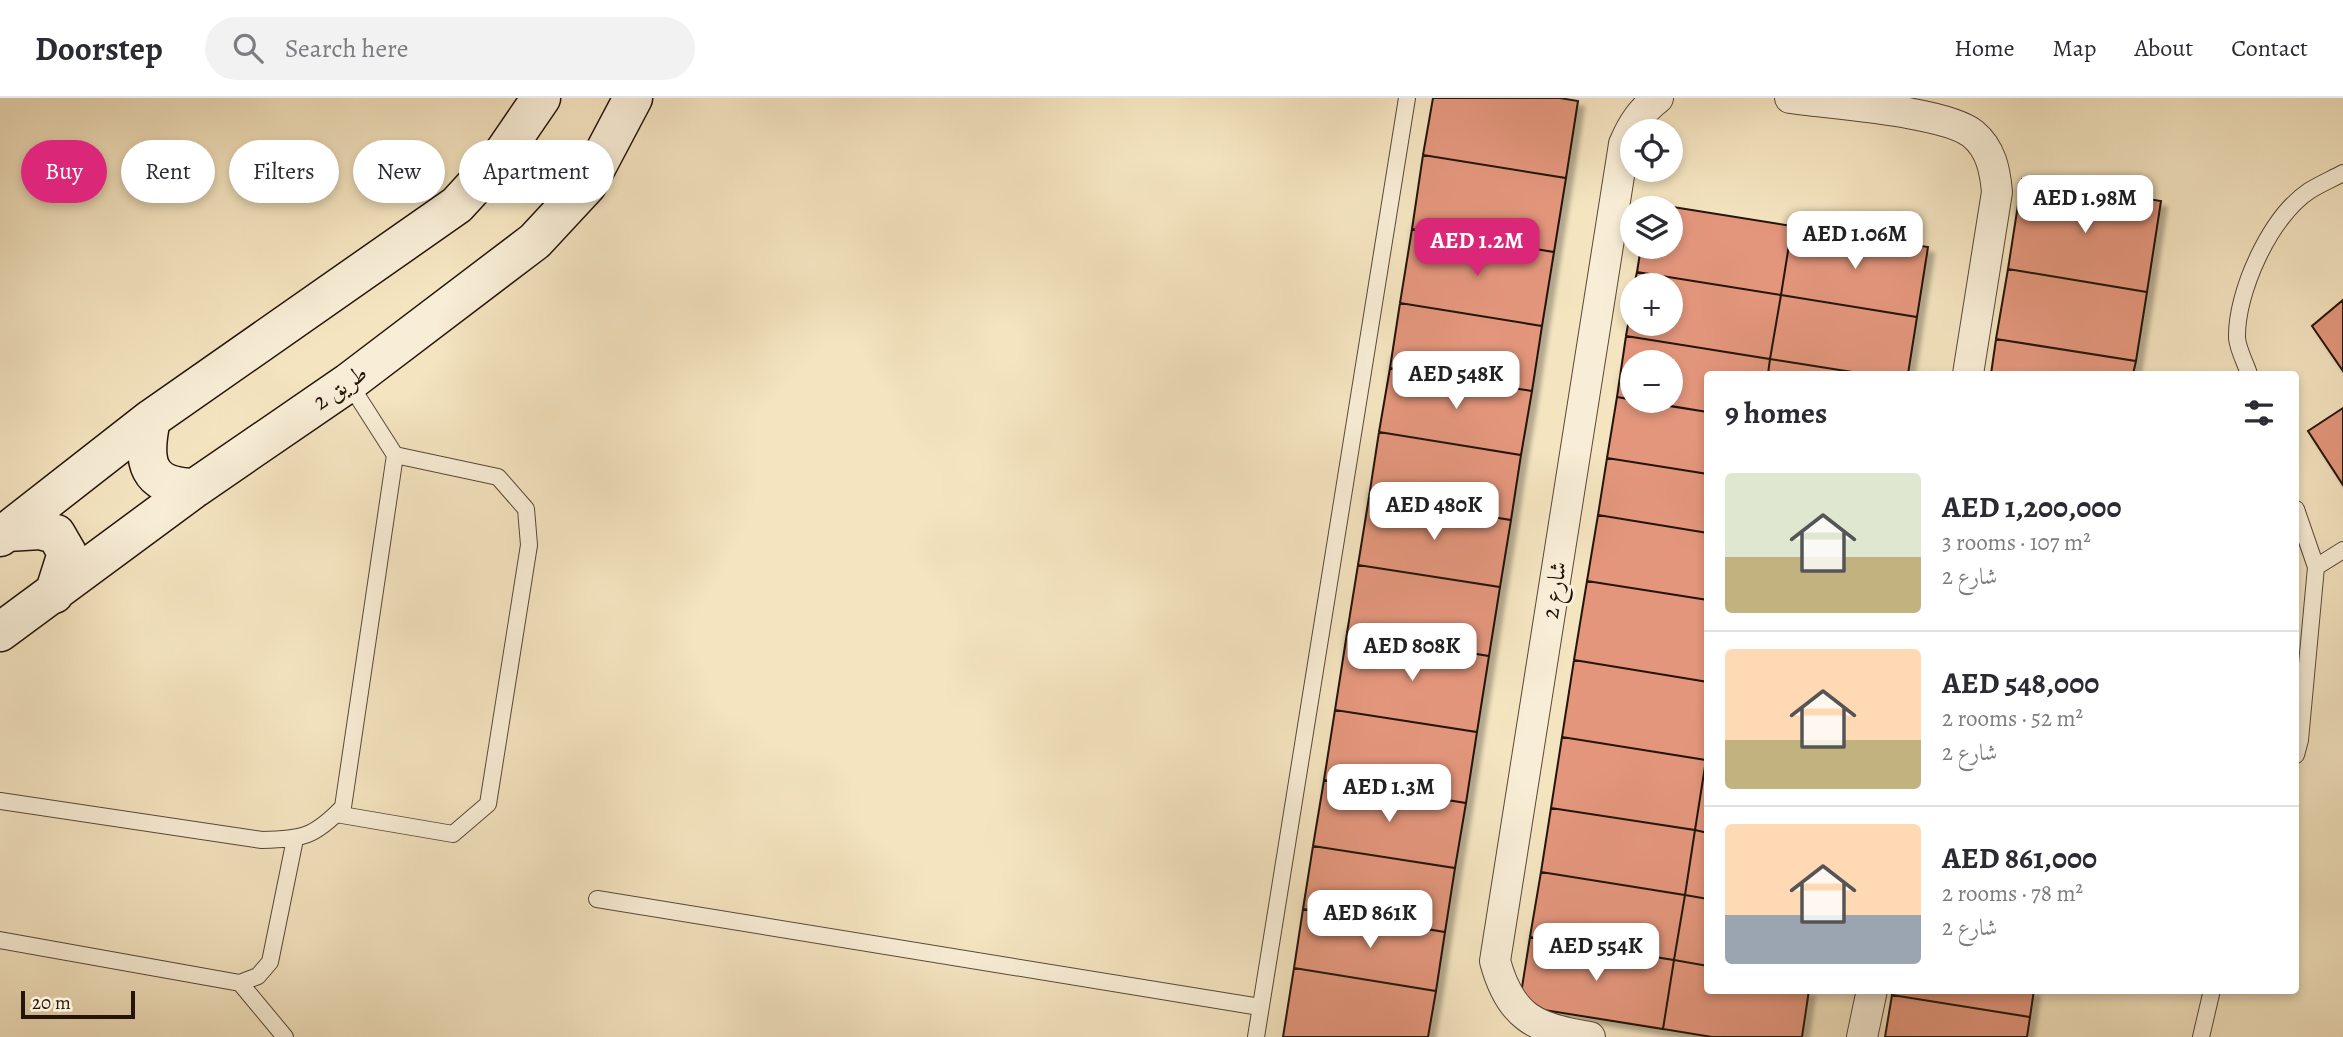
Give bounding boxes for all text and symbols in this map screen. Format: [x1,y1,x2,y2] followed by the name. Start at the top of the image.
[205,17,695,80] search box
[35,26,163,71] text: Doorstep
[229,29,267,67] icon: search
[285,31,408,66] text: Search here
[1954,32,2015,64] text: Home
[2053,32,2097,64] text: Map
[2135,32,2193,64] text: About
[2231,32,2308,64] text: Contact
[1620,119,1683,413] map controls
[1620,119,1683,182] button: locate
[21,140,107,203] chip: Buy
[121,140,215,203] chip: Rent
[229,140,339,203] chip: Filters
[353,140,445,203] chip: New
[459,140,614,203] chip: Apartment
[2005,176,2165,235] pin: AED 1.98M
[2033,182,2137,213] text: AED 1.98M
[1620,196,1683,259] button: layers
[1775,212,1935,271] pin: AED 1.06M
[1405,218,1549,278] pin: AED 1.2M
[1803,218,1907,249] text: AED 1.06M
[1430,225,1524,256] text: AED 1.2M
[1620,273,1683,336] button: +
[1620,350,1683,413] button: −
[1384,352,1528,411] pin: AED 548K
[306,357,374,417] street label: طريق 2
[1409,358,1503,389] text: AED 548K
[1725,393,1827,433] text: 9 homes
[2240,394,2278,432] icon: filters
[1362,482,1506,542] pin: AED 480K
[1942,487,2122,527] text: AED 1,200,000
[1386,489,1482,520] text: AED 480K
[1781,501,1865,585] icon: home
[1942,527,2091,558] text: 3 rooms · 107 m²
[1534,559,1578,622] street label: شارع 2
[1942,561,1997,592] text: شارع 2
[1340,624,1484,683] pin: AED 808K
[1364,630,1460,661] text: AED 808K
[1942,663,2099,703] text: AED 548,000
[1781,677,1865,761] icon: home
[1942,703,2083,734] text: 2 rooms · 52 m²
[1942,737,1997,768] text: شارع 2
[1317,764,1461,824] pin: AED 1.3M
[1343,771,1435,802] text: AED 1.3M
[1942,838,2097,878] text: AED 861,000
[1781,852,1865,936] icon: home
[1942,878,2083,909] text: 2 rooms · 78 m²
[1298,890,1442,950] pin: AED 861K
[1323,897,1417,928] text: AED 861K
[1942,912,1997,943] text: شارع 2
[1524,924,1668,983] pin: AED 554K
[1549,930,1643,961] text: AED 554K
[21,988,135,1020] scale bar
[32,990,71,1016] text: 20 m

